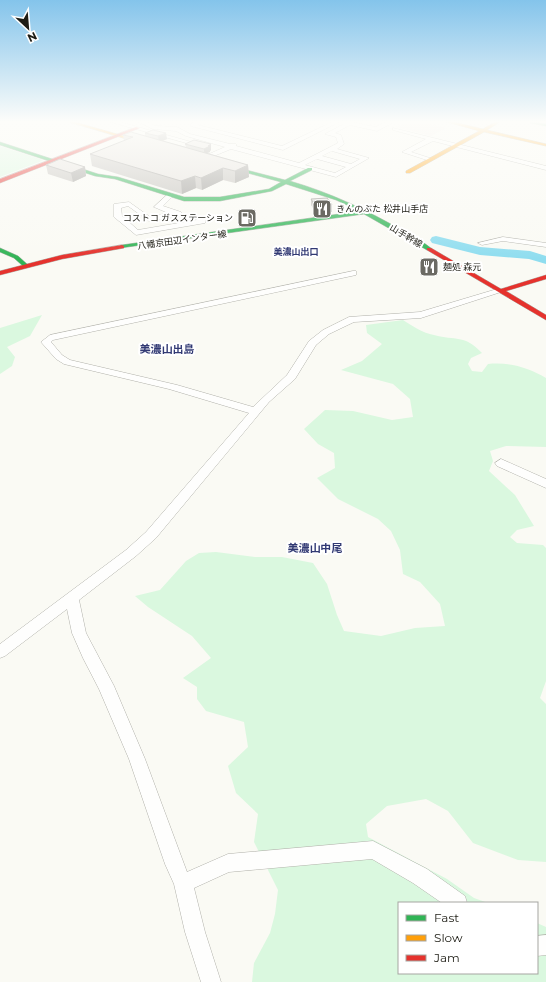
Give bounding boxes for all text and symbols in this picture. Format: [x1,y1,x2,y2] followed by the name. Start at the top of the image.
[8,8,48,48] north arrow
[25,29,39,45] text: N
[311,198,333,220] restaurant icon: きんのぶた 松井山手店
[336,203,428,214] place label: きんのぶた 松井山手店
[236,207,258,229] fuel station icon: コストコ ガスステーション
[123,212,233,223] place label: コストコ ガスステーション
[388,222,425,250] street label: 山手幹線
[137,228,228,251] street label: 八幡京田辺インター線
[273,246,319,257] district label: 美濃山出口
[418,256,440,278] restaurant icon: 麺処 森元
[443,261,481,272] place label: 麺処 森元
[140,342,195,356] district label: 美濃山出島
[288,541,343,555] district label: 美濃山中尾
[398,902,538,974] legend
[434,910,459,925] text: Fast
[434,930,463,945] text: Slow
[433,950,460,965] text: Jam

